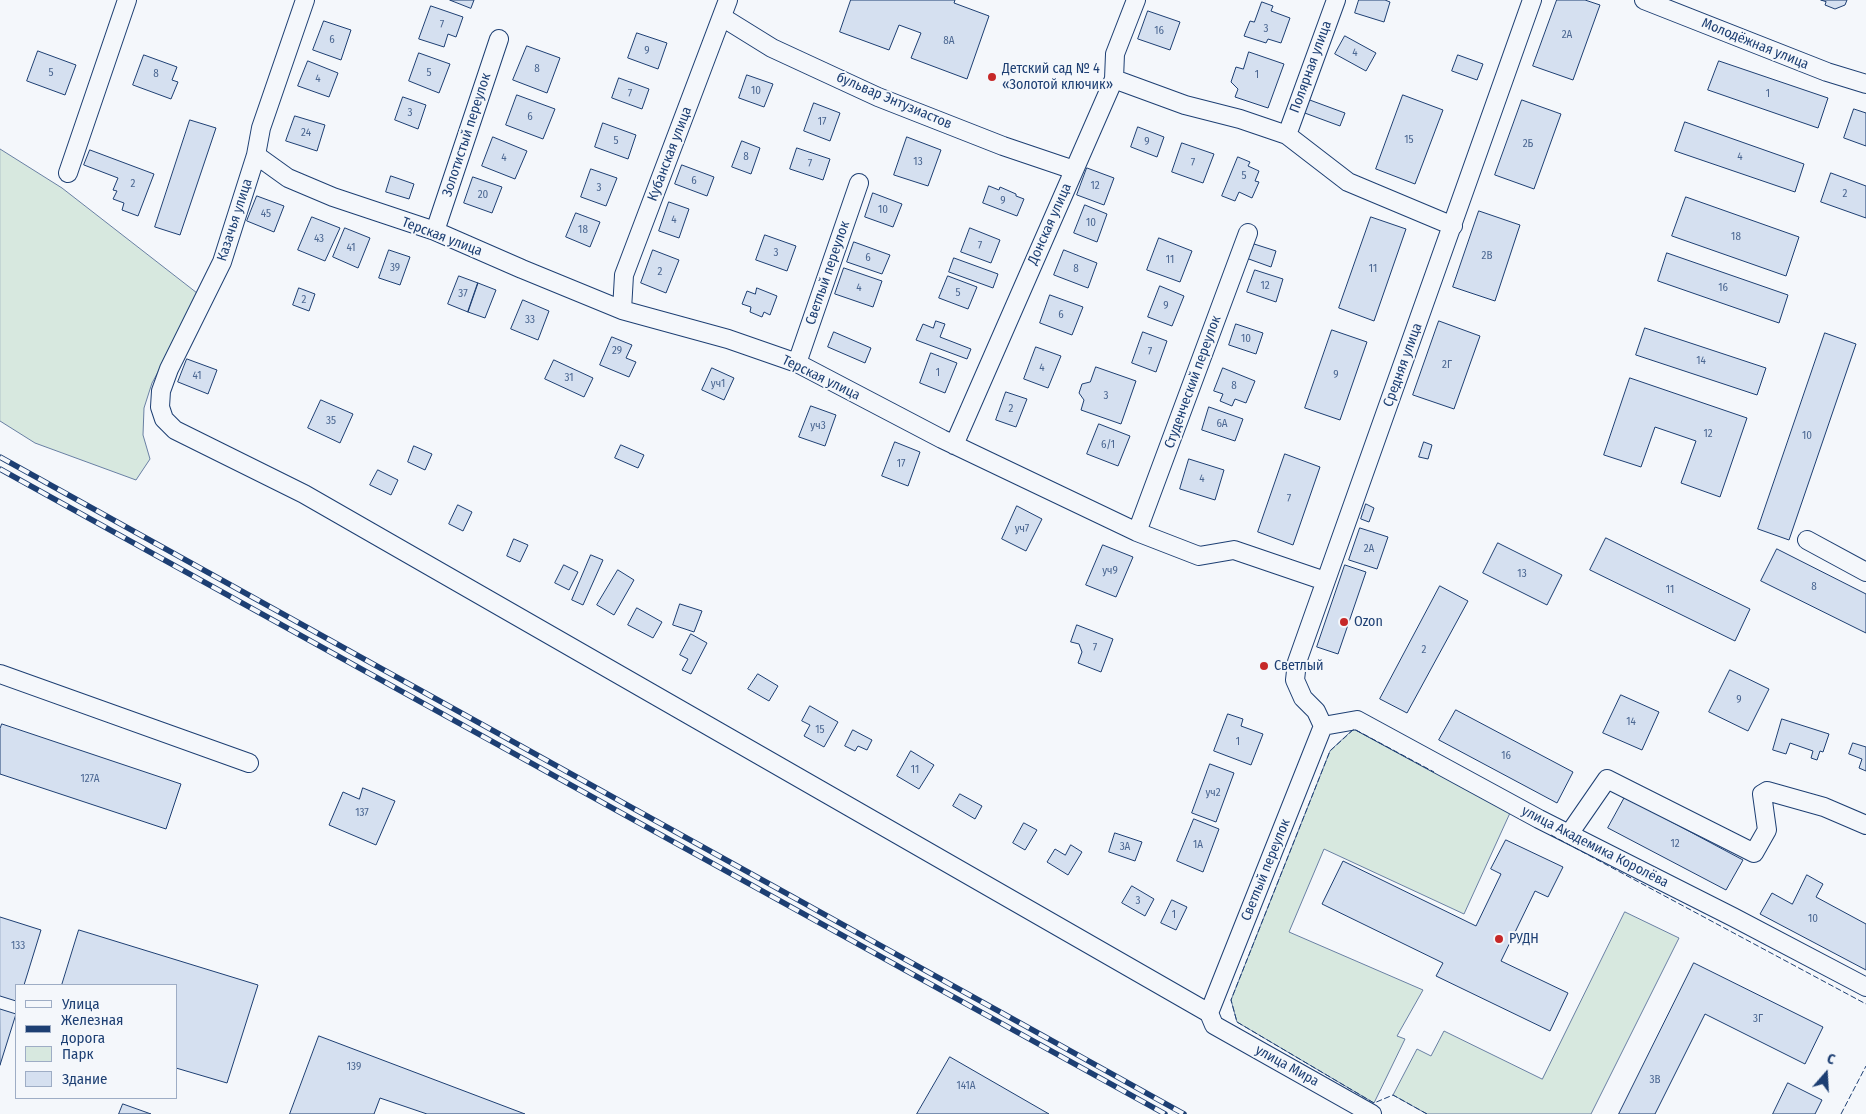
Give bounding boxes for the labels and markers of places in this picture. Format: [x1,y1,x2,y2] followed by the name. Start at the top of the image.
[1002,61,1113,94] place label: Детский сад № 4 «Золотой ключик»
[986,71,998,83] marker: Детский сад № 4 «Золотой ключик»
[1354,614,1383,630] place label: Ozon
[1338,616,1350,628] marker: Ozon
[1274,658,1324,674] place label: Светлый
[1258,660,1270,672] marker: Светлый
[1509,931,1539,947] place label: РУДН
[1493,933,1505,945] marker: РУДН

